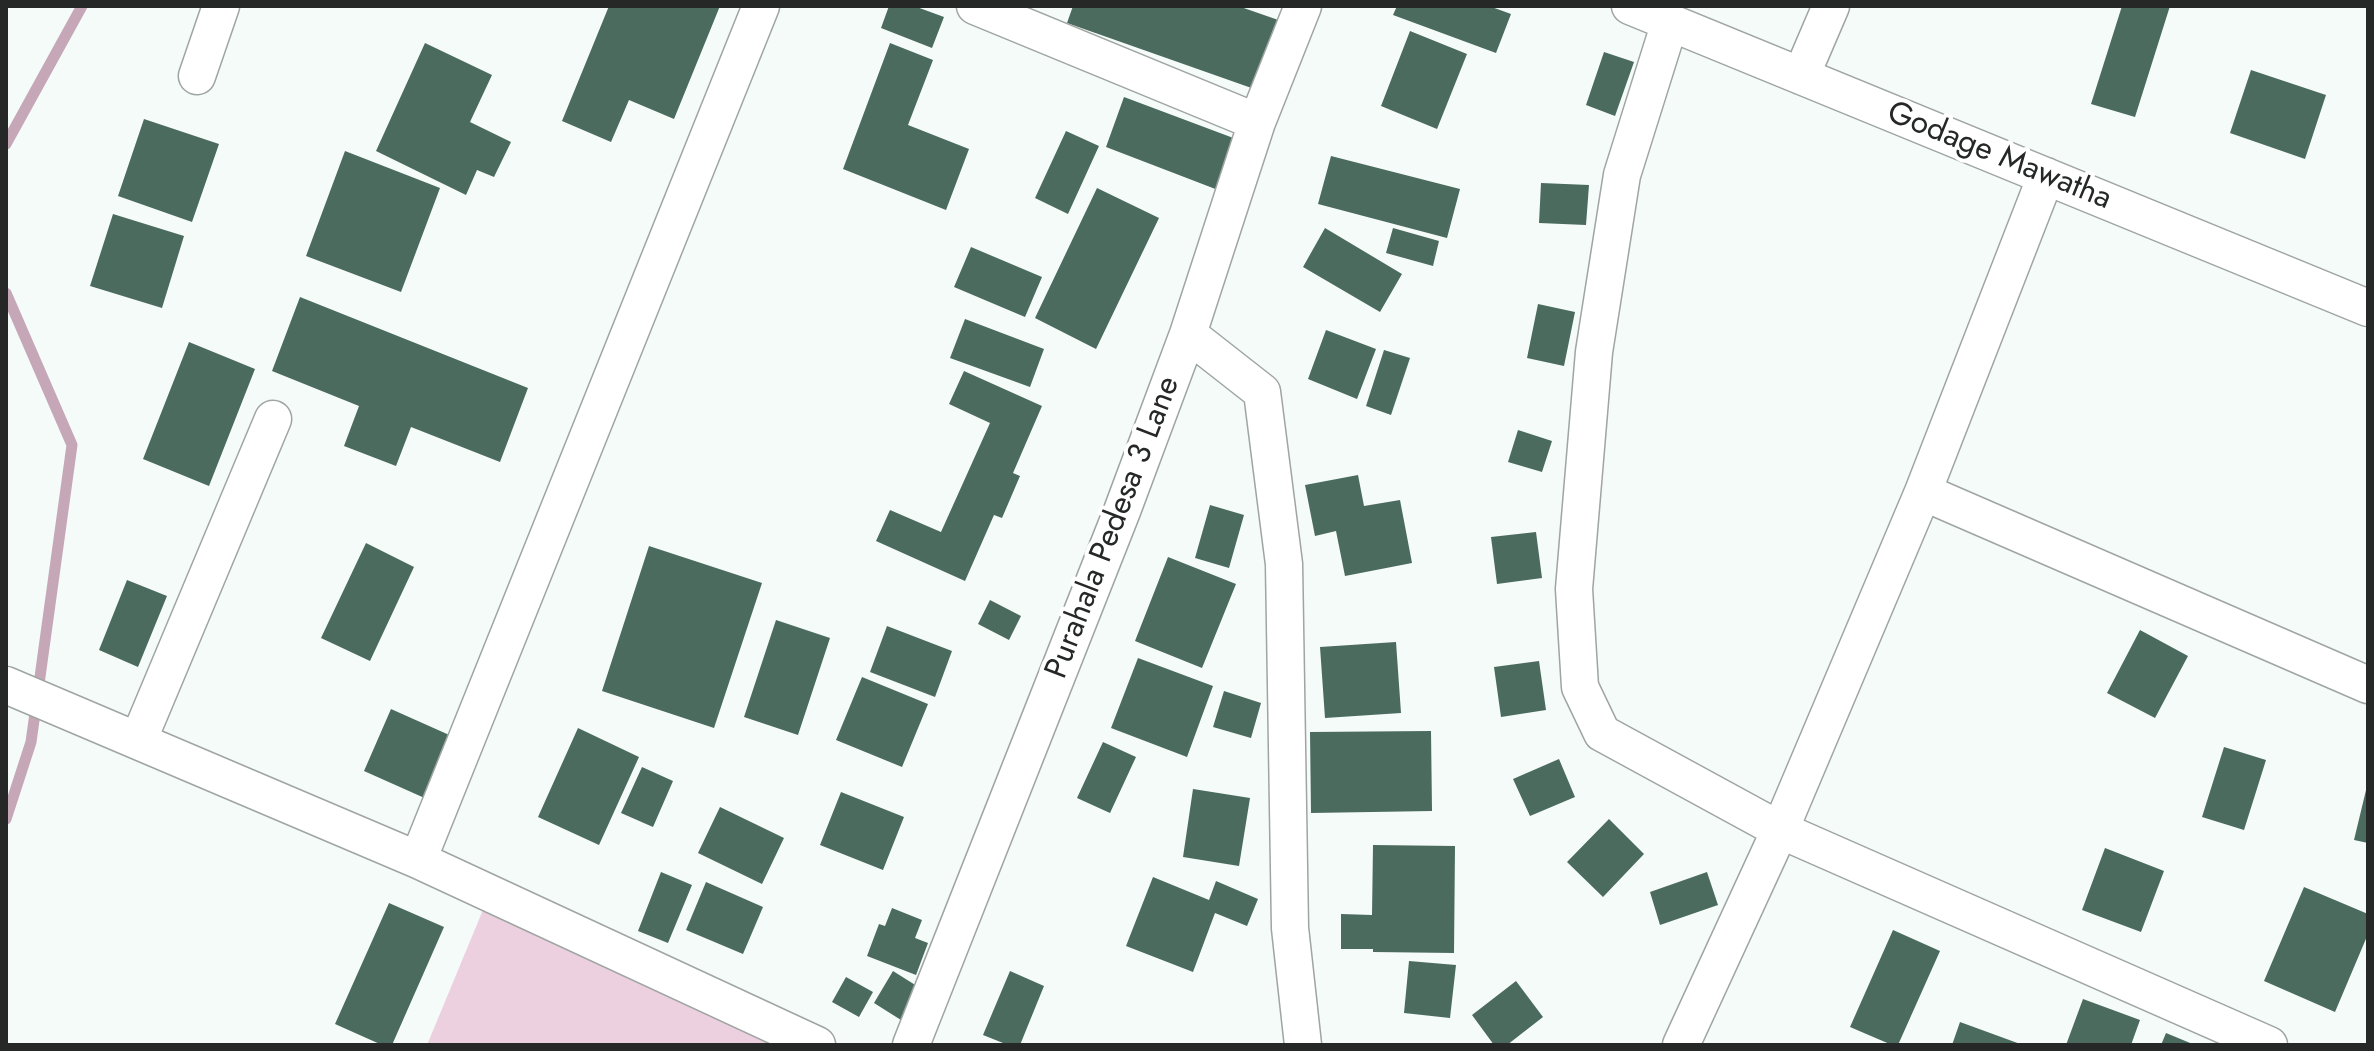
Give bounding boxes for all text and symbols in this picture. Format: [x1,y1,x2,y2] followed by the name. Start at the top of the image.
[1881,95,2117,219] street label: Godage Mawatha
[1039,372,1189,684] street label: Purahala Pedesa 3 Lane

